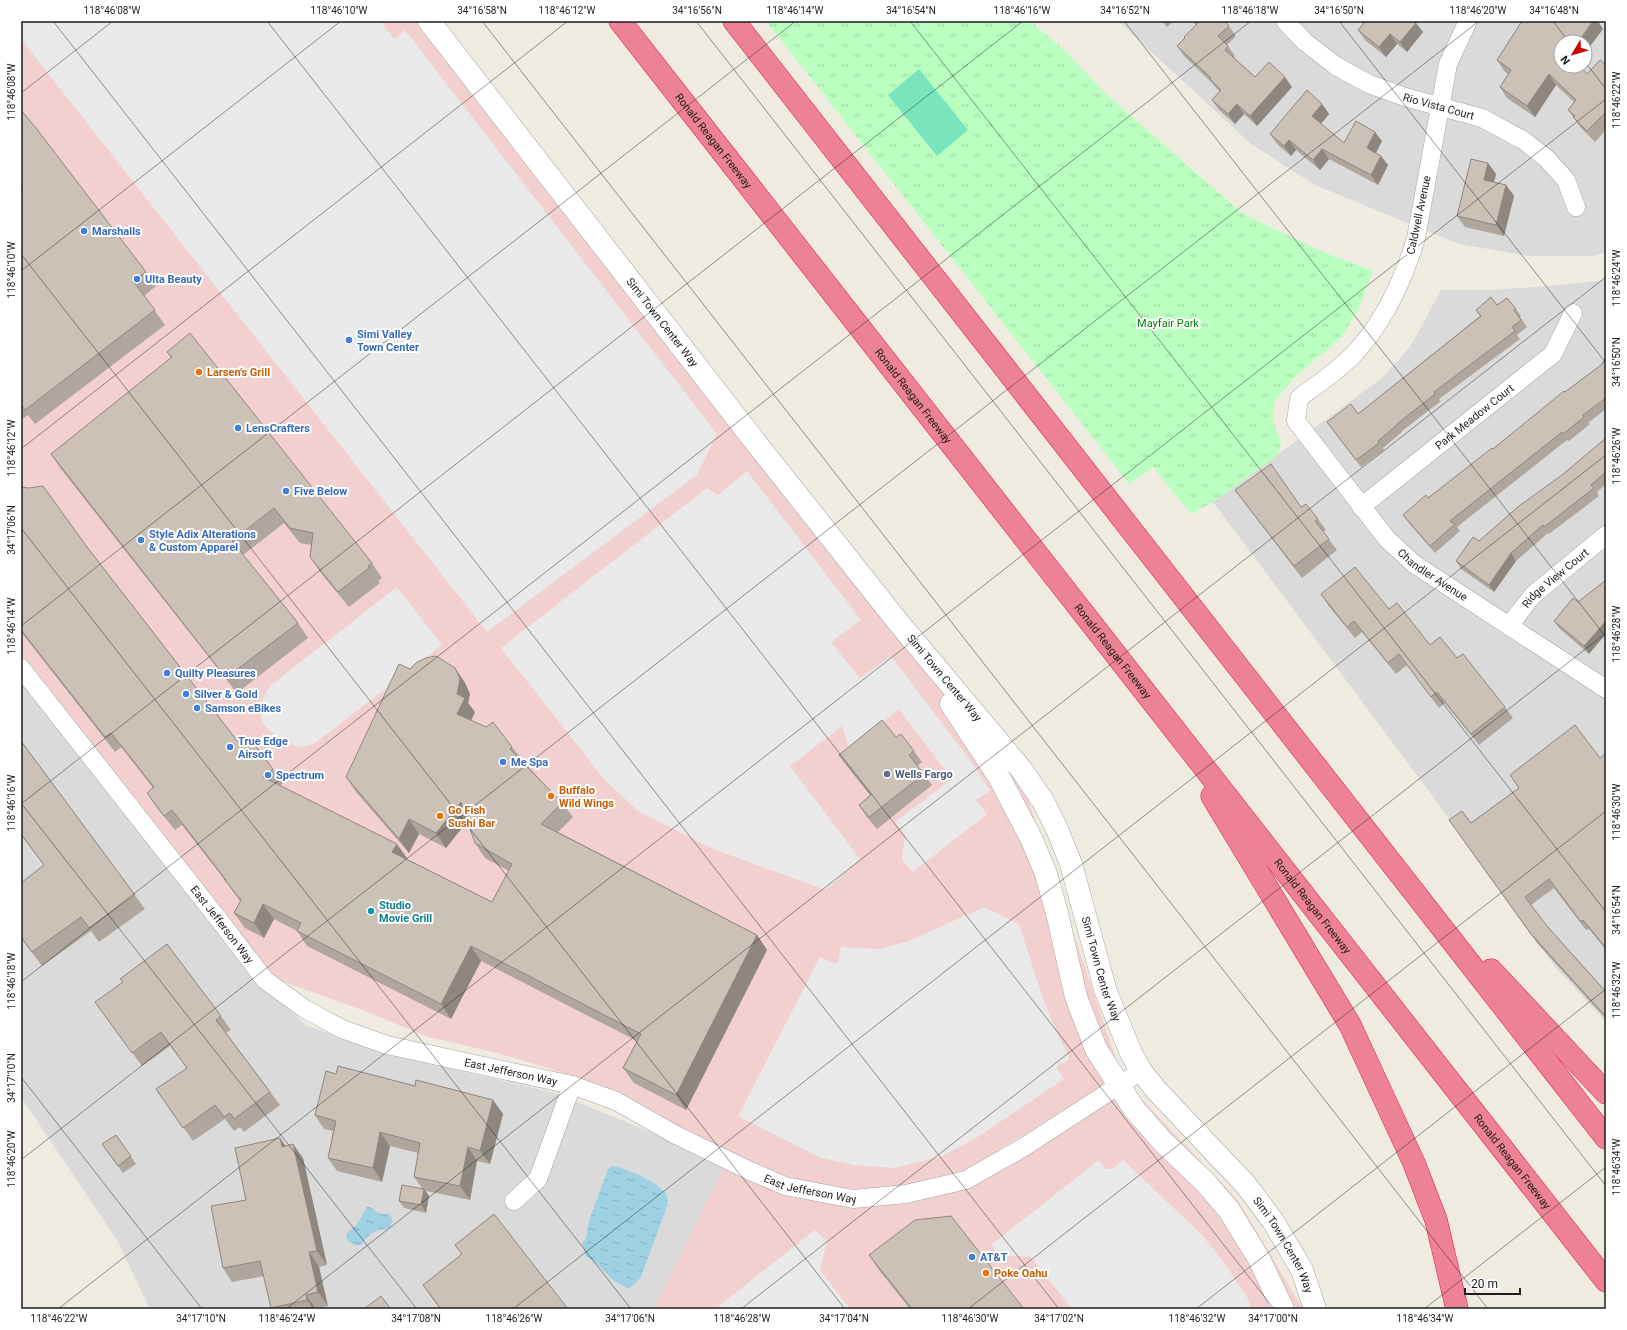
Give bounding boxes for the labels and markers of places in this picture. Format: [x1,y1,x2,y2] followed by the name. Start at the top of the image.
[92,225,141,238] place label: Marshalls
[79,226,89,236] marker: Marshalls
[145,273,202,286] place label: Ulta Beauty
[132,274,142,284] marker: Ulta Beauty
[357,328,419,354] place label: Simi Valley Town Center
[344,335,354,345] marker: Simi Valley Town Center
[207,366,270,379] place label: Larsen's Grill
[194,367,204,377] marker: Larsen's Grill
[246,422,310,435] place label: LensCrafters
[233,423,243,433] marker: LensCrafters
[294,485,347,498] place label: Five Below
[281,486,291,496] marker: Five Below
[149,528,256,554] place label: Style Adix Alterations & Custom Apparel
[136,535,146,545] marker: Style Adix Alterations & Custom Apparel
[175,667,256,680] place label: Quilty Pleasures
[162,668,172,678] marker: Quilty Pleasures
[194,688,258,701] place label: Silver & Gold
[181,689,191,699] marker: Silver & Gold
[205,702,282,715] place label: Samson eBikes
[192,703,202,713] marker: Samson eBikes
[238,735,288,761] place label: True Edge Airsoft
[225,742,235,752] marker: True Edge Airsoft
[511,756,548,769] place label: Me Spa
[498,757,508,767] marker: Me Spa
[895,768,953,781] place label: Wells Fargo
[276,769,324,782] place label: Spectrum
[882,769,892,779] marker: Wells Fargo
[263,770,273,780] marker: Spectrum
[559,784,614,810] place label: Buffalo Wild Wings
[546,791,556,801] marker: Buffalo Wild Wings
[448,804,495,830] place label: Go Fish Sushi Bar
[435,811,445,821] marker: Go Fish Sushi Bar
[379,899,432,925] place label: Studio Movie Grill
[366,906,376,916] marker: Studio Movie Grill
[980,1251,1008,1264] place label: AT&T
[967,1252,977,1262] marker: AT&T
[994,1267,1047,1280] place label: Poke Oahu
[981,1268,991,1278] marker: Poke Oahu

